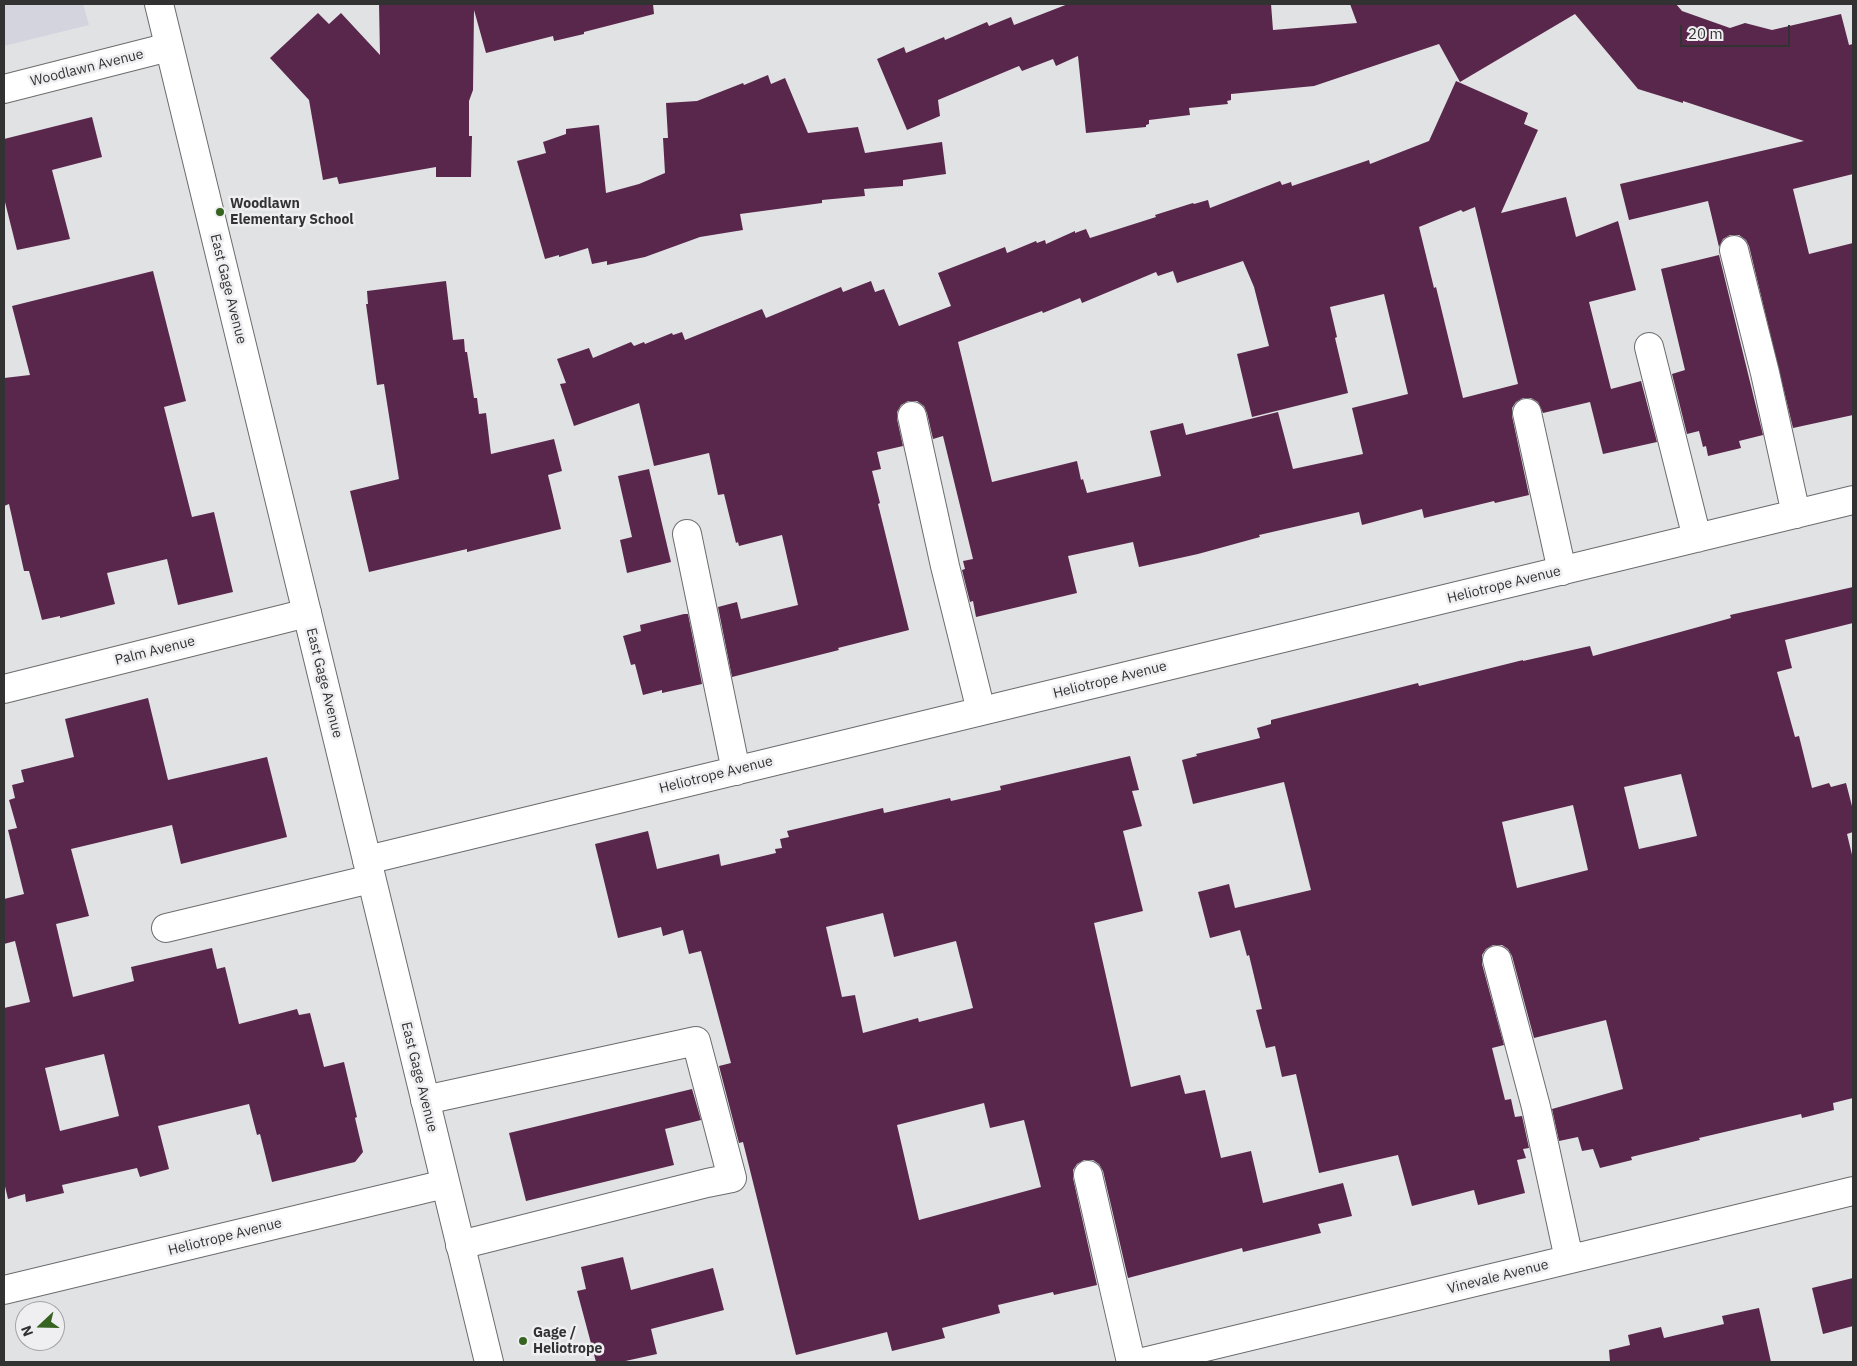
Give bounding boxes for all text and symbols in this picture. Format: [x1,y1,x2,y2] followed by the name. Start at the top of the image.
[1682,15,1792,47] scale bar
[1688,24,1723,43] text: 20 m
[29,46,145,90] street label: Woodlawn Avenue
[230,196,354,228] place label: Woodlawn Elementary School
[214,206,226,218] marker: Woodlawn Elementary School
[206,232,250,346] street label: East Gage Avenue
[1445,563,1563,607] street label: Heliotrope Avenue
[302,626,346,740] street label: East Gage Avenue
[113,633,197,669] street label: Palm Avenue
[1051,658,1169,702] street label: Heliotrope Avenue
[657,753,775,797] street label: Heliotrope Avenue
[397,1020,441,1134] street label: East Gage Avenue
[166,1215,284,1259] street label: Heliotrope Avenue
[1446,1256,1550,1298] street label: Vinevale Avenue
[15,1301,65,1351] north arrow
[17,1323,37,1339] text: N
[533,1325,602,1358] place label: Gage / Heliotrope
[517,1335,529,1347] marker: Gage / Heliotrope

